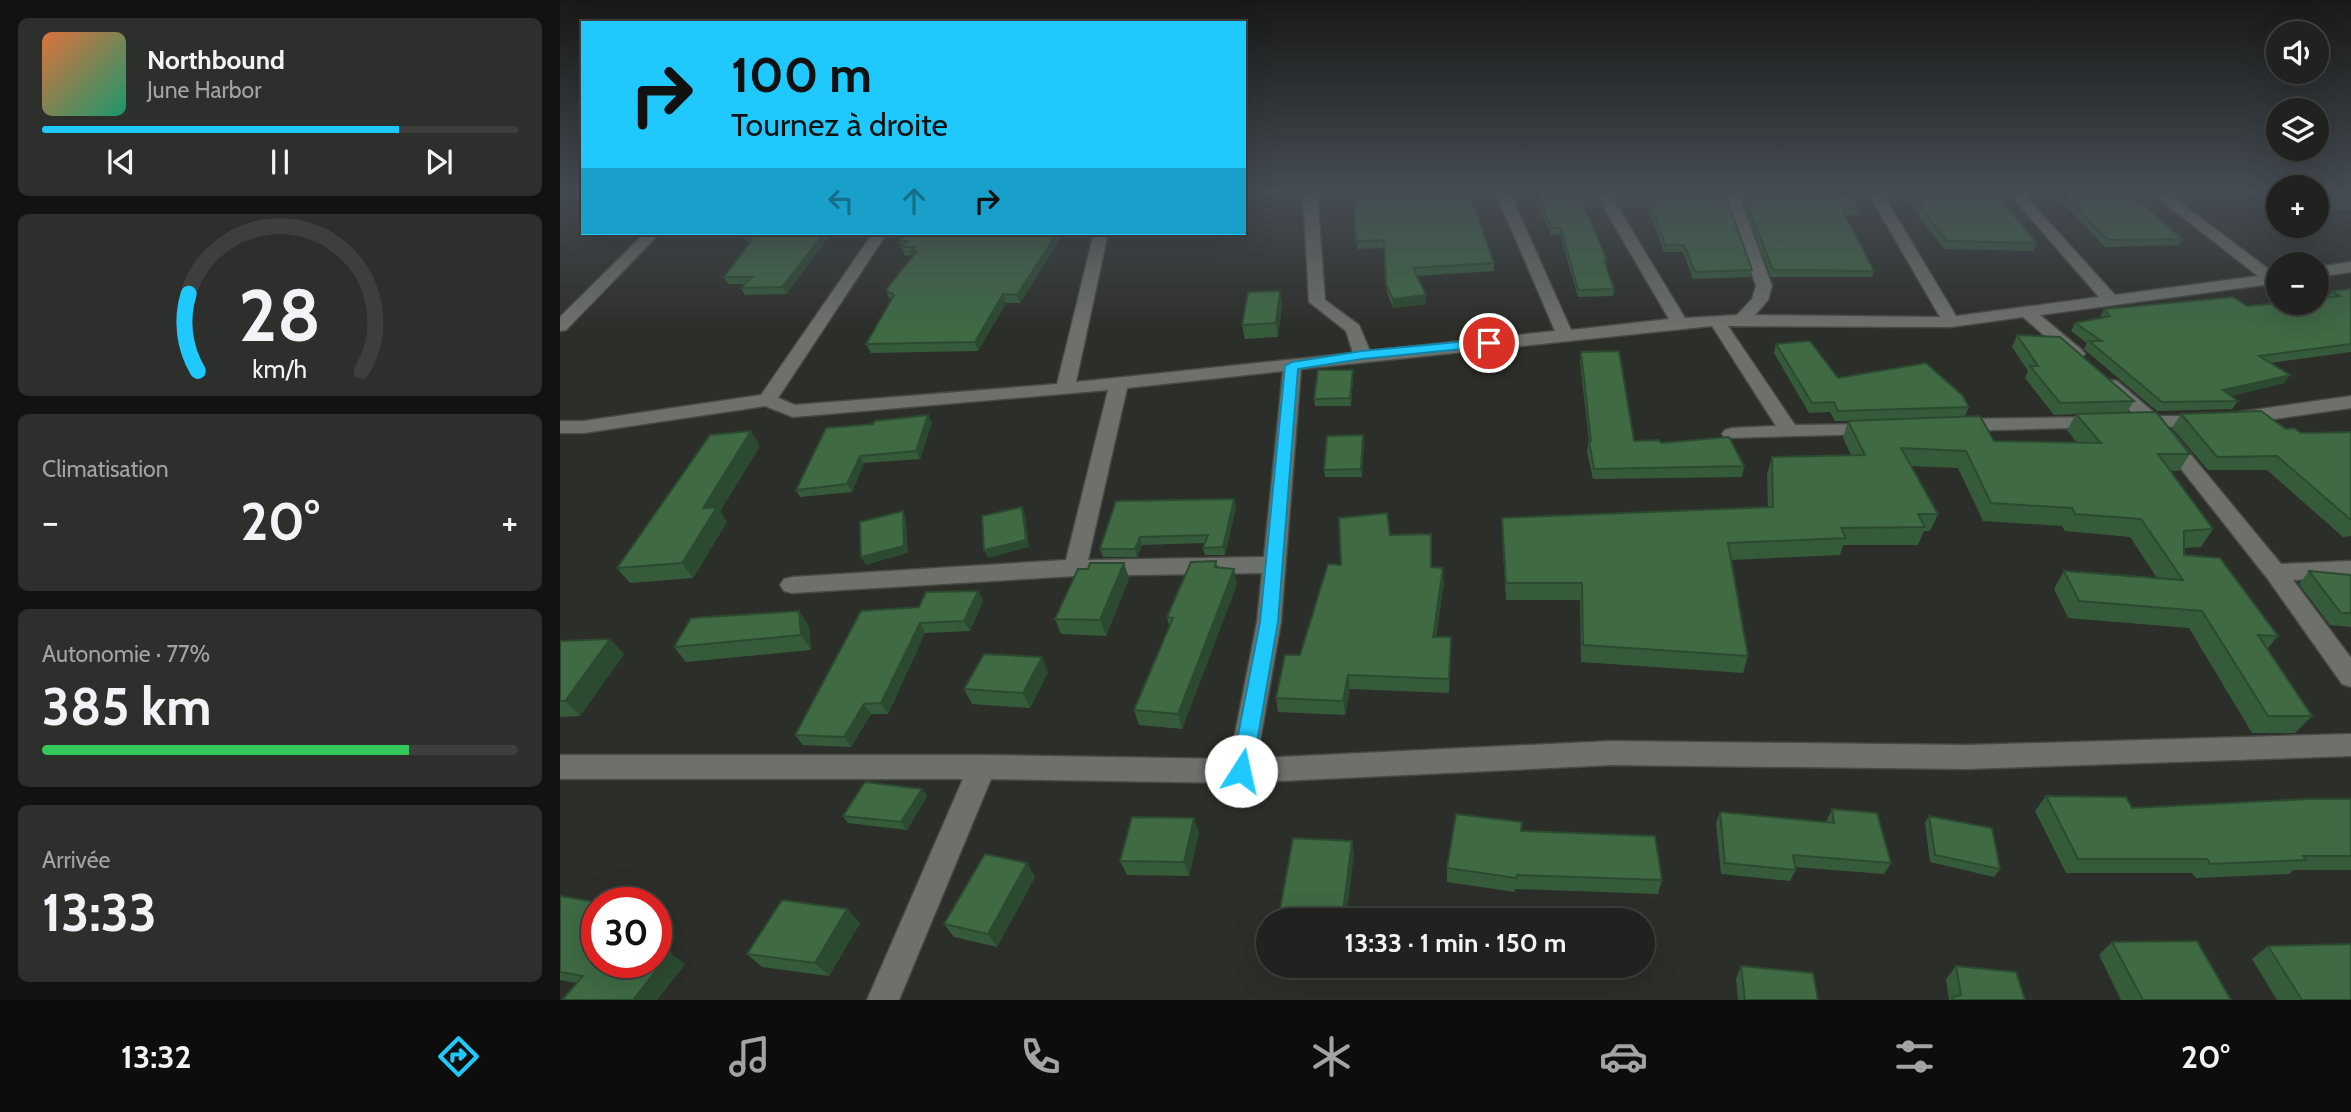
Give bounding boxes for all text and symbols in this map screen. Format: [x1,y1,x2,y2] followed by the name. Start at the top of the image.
[2266,21,2329,315] map controls
[2266,21,2329,84] button: sound
[147,44,285,76] text: Northbound
[731,45,872,104] text: 100 m
[616,49,707,140] icon: right
[147,76,261,104] text: June Harbor
[2266,98,2329,161] button: layers
[731,105,948,144] text: Tournez à droite
[102,143,140,181] icon: previous
[261,143,299,181] icon: pause
[420,143,458,181] icon: next
[2266,175,2329,238] button: +
[822,182,860,220] icon: left
[895,182,933,220] icon: ahead
[968,182,1006,220] icon: right
[2266,252,2329,315] button: −
[239,271,321,359] text: 28
[1459,313,1519,373] pin
[1470,324,1508,362] icon: arrive
[253,353,307,383] text: km/h
[42,455,169,483] text: Climatisation
[240,490,320,553] text: 20°
[42,498,59,545] text: −
[501,498,518,545] text: +
[42,640,210,668] text: Autonomie · 77%
[42,675,211,738] text: 385 km
[1204,734,1278,808] position arrow
[42,846,110,874] text: Arrivée
[42,881,157,944] text: 13:33
[581,887,672,978] speed limit sign: 30
[1345,927,1566,959] text: 13:33 · 1 min · 150 m
[434,1032,483,1081] icon: directions
[725,1032,774,1081] icon: music
[1016,1032,1065,1081] icon: phone
[1307,1032,1356,1081] icon: climate
[1599,1032,1648,1081] icon: car
[1890,1032,1939,1081] icon: filters
[121,1037,191,1076] text: 13:32
[2181,1037,2230,1076] text: 20°

